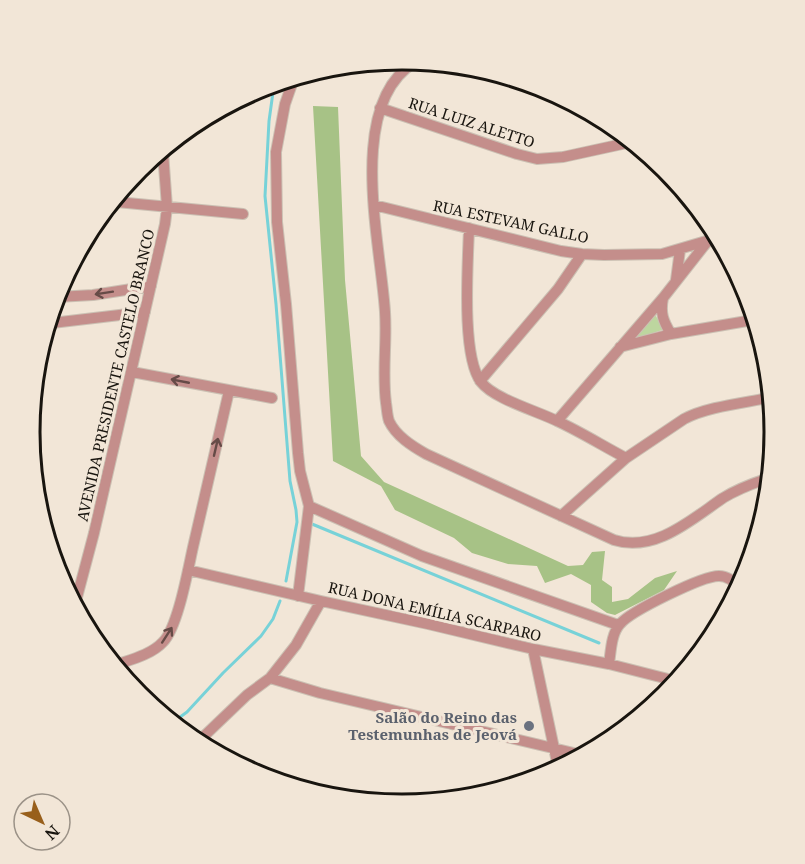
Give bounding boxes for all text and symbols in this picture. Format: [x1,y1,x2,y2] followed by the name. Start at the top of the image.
[406,92,538,152] street label: RUA LUIZ ALETTO
[431,195,591,247] street label: RUA ESTEVAM GALLO
[72,227,158,523] street label: AVENIDA PRESIDENTE CASTELO BRANCO
[95,288,115,299] one-way arrow
[171,375,190,386] one-way arrow
[210,438,222,457] one-way arrow
[326,577,544,645] street label: RUA DONA EMÍLIA SCARPARO
[161,627,174,644] one-way arrow
[348,707,517,744] place label: Salão do Reino das Testemunhas de Jeová
[522,719,536,733] marker: Salão do Reino das Testemunhas de Jeová
[12,792,72,852] north arrow
[40,820,65,845] text: N

